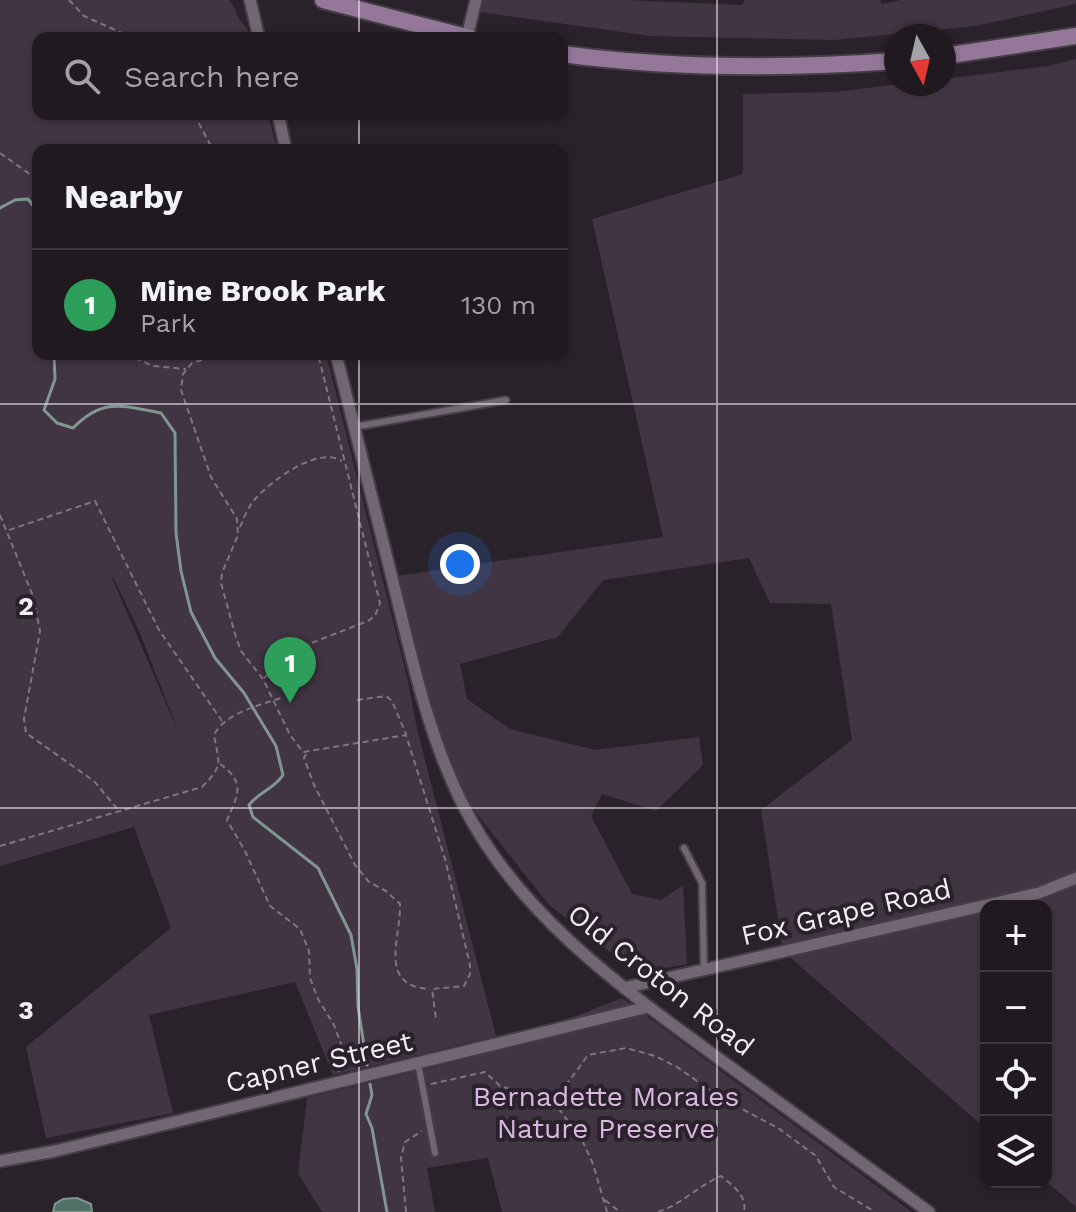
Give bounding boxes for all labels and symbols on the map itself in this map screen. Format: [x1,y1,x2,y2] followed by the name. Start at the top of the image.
[884,24,956,96] north arrow
[440,544,480,584] your location
[18,591,34,621] text: 2
[264,637,316,703] pin: 1
[738,872,954,952] street label: Fox Grape Road
[561,897,761,1063] street label: Old Croton Road
[18,995,34,1025] text: 3
[222,1024,416,1100] street label: Capner Street
[473,1080,739,1145] park label: Bernadette Morales Nature Preserve

